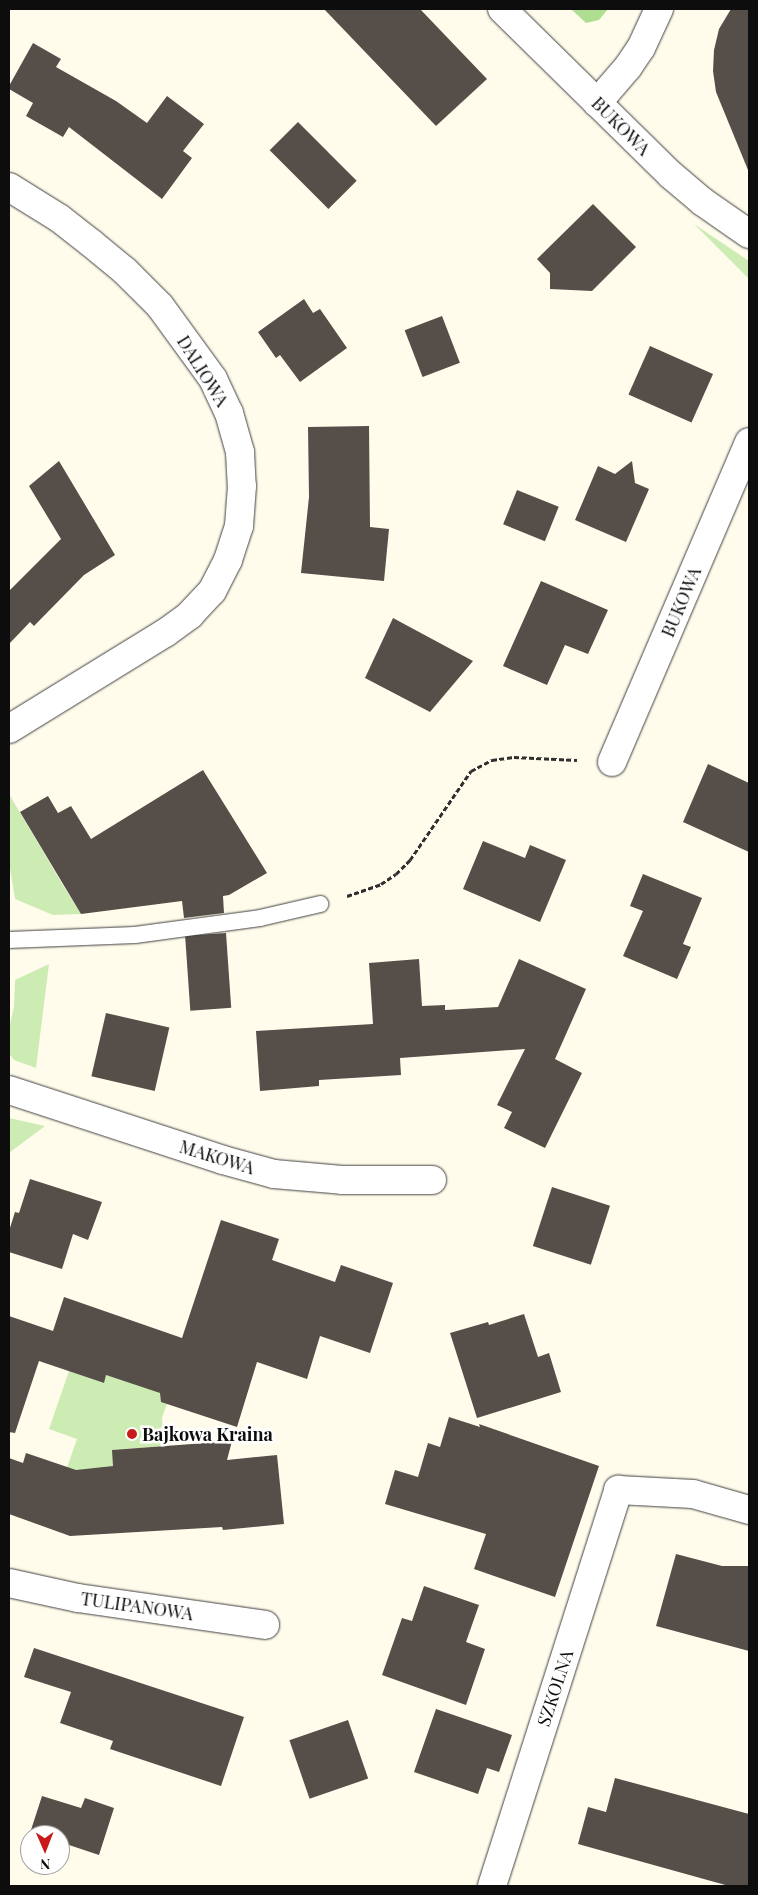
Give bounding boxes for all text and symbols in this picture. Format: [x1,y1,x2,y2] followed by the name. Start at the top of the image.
[587,92,655,160] street label: BUKOWA
[173,331,233,411] street label: DALIOWA
[657,564,705,640] street label: BUKOWA
[177,1135,257,1179] street label: MAKOWA
[142,1423,273,1445] place label: Bajkowa Kraina
[126,1428,138,1440] marker: Bajkowa Kraina
[79,1587,195,1625] street label: TULIPANOWA
[533,1647,577,1729] street label: SZKOLNA
[20,1825,70,1875] north arrow
[40,1855,50,1874] text: N

